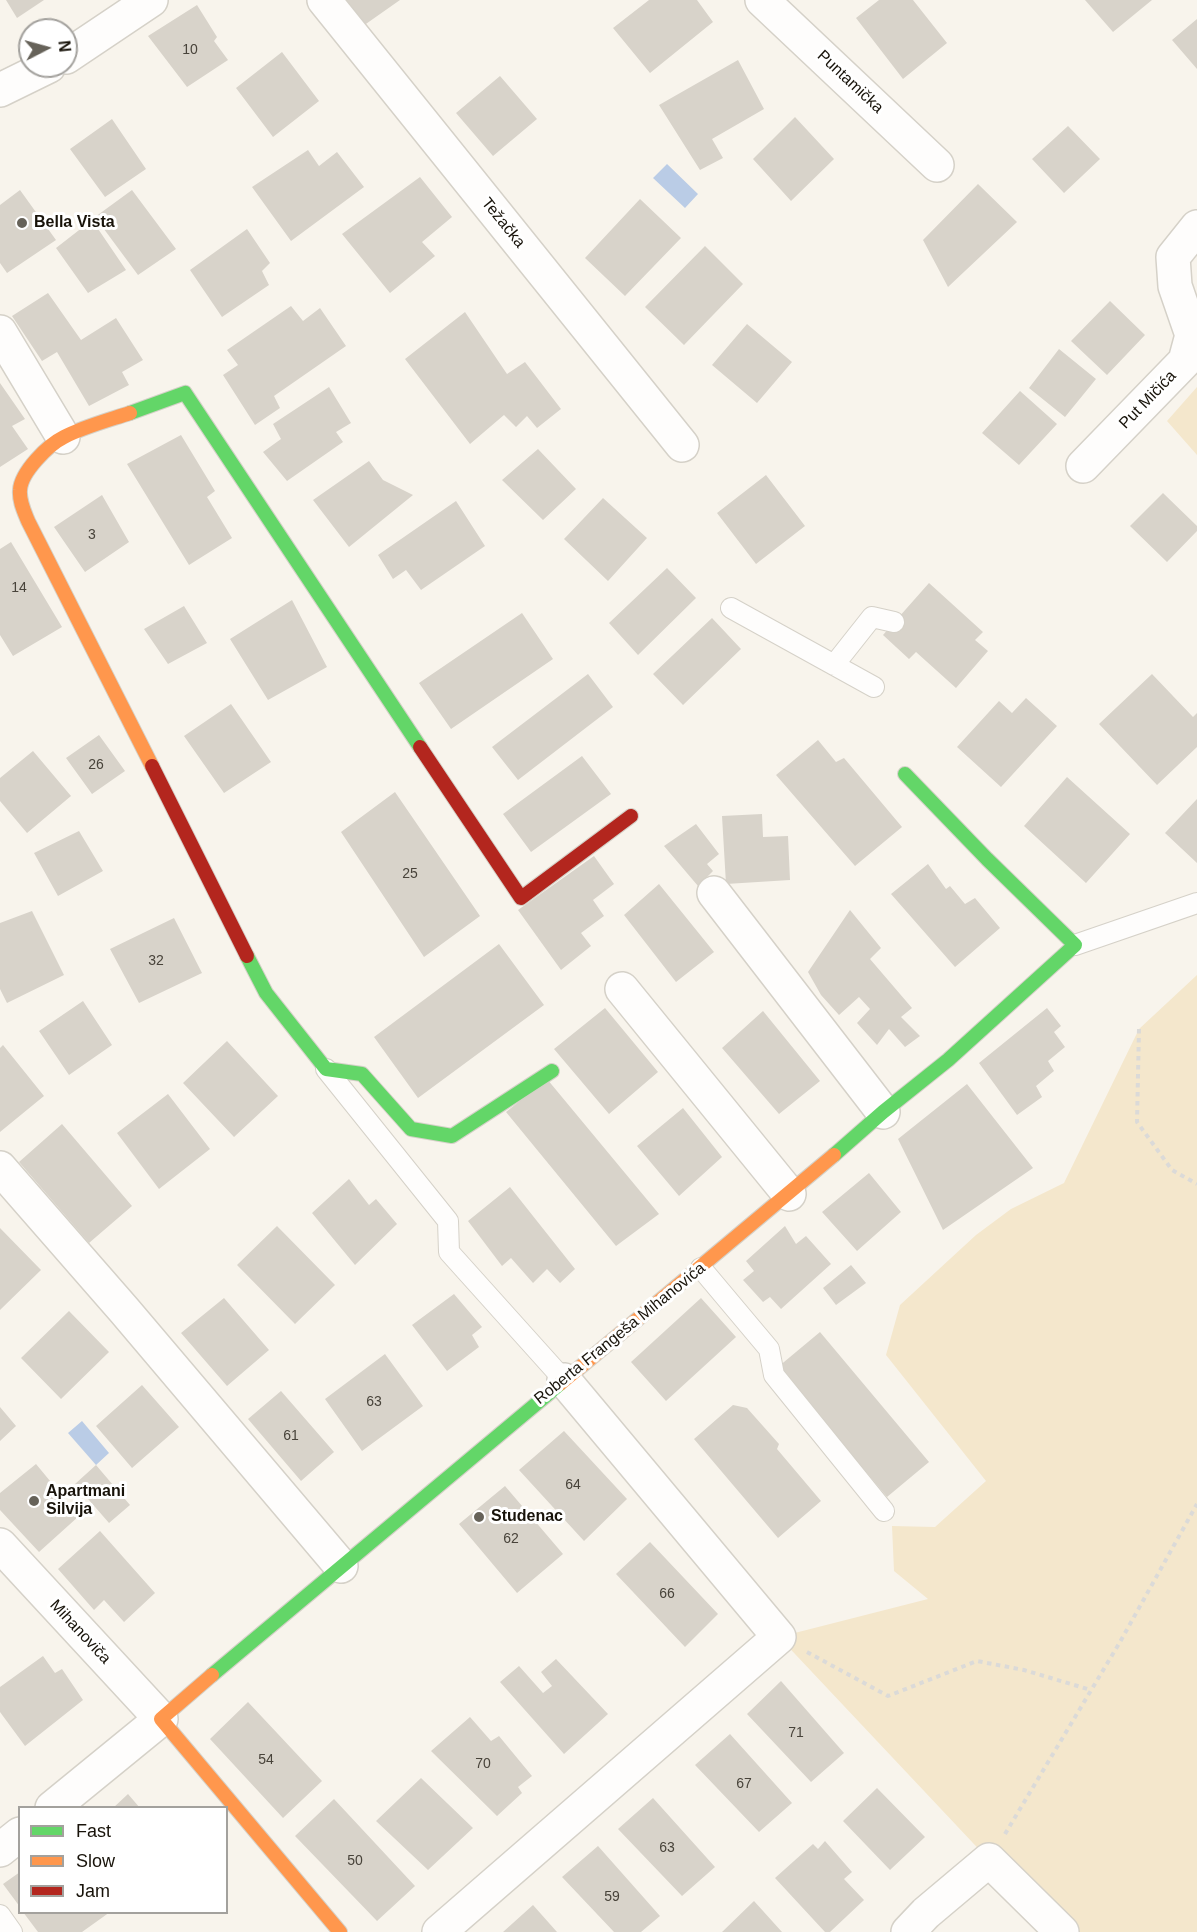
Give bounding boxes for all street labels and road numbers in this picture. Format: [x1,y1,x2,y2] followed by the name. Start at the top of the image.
[813,46,887,118] street label: Puntamička
[477,194,529,252] street label: Težačka
[1115,367,1181,433] street label: Put Mičića
[531,1259,709,1409] street label: Roberta Frangeša Mihanovića
[45,1596,115,1668] street label: Mihanoviča

